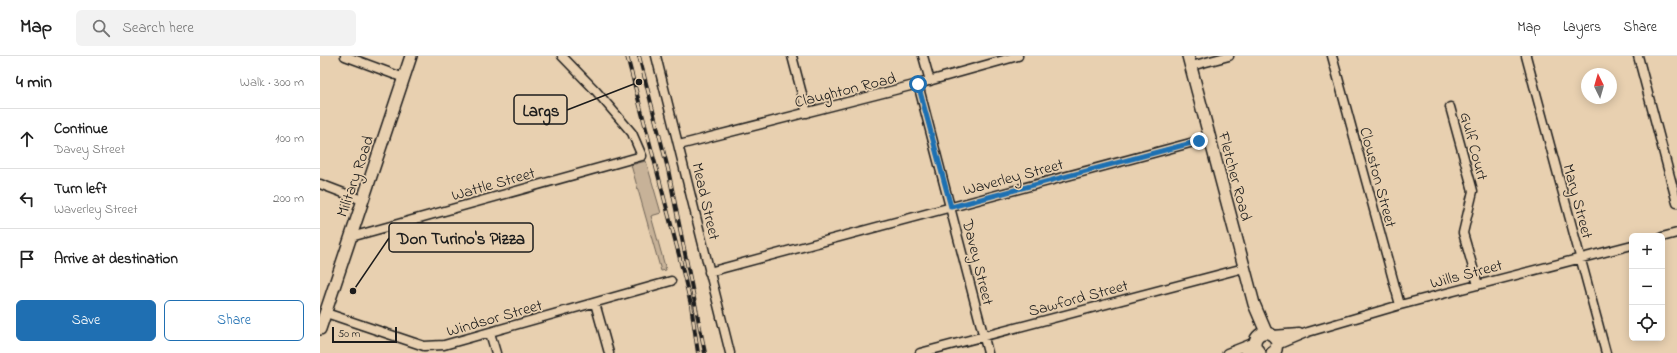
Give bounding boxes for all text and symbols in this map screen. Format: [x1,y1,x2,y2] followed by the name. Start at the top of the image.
[76,10,356,46] search box
[20,14,52,41] text: Map
[90,17,112,39] icon: search
[122,17,194,39] text: Search here
[1517,17,1541,38] text: Map
[1563,17,1601,38] text: Layers
[1623,17,1657,38] text: Share
[792,67,899,115] street label: Claughton Road
[1581,68,1617,104] north arrow
[16,70,52,95] text: 4 min
[240,73,304,92] text: Walk · 300 m
[909,75,927,93] route start
[514,95,567,124] callout: Largs
[522,99,560,126] text: Largs
[1452,110,1494,184] street label: Gulf Court
[54,118,108,140] text: Continue
[1352,125,1402,231] street label: Clouston Street
[16,128,38,150] icon: ahead
[1210,128,1257,224] street label: Fletcher Road
[275,129,304,148] text: 100 m
[1190,132,1208,150] route end
[331,133,381,221] street label: Military Road
[54,140,125,159] text: Davey Street
[961,153,1067,203] street label: Waverley Street
[684,160,726,243] street label: Mead Street
[449,161,539,208] street label: Wattle Street
[1556,161,1599,242] street label: Mary Street
[54,178,107,200] text: Turn left
[16,188,38,210] icon: left
[273,189,304,208] text: 200 m
[54,200,138,219] text: Waverley Street
[955,216,999,308] street label: Davey Street
[389,223,533,252] callout: Don Turino's Pizza
[396,227,525,252] text: Don Turino's Pizza
[1629,233,1665,341] map controls
[1629,233,1665,269] button: +
[16,248,38,270] icon: arrive
[54,248,178,270] text: Arrive at destination
[1428,254,1506,296] street label: Wills Street
[1629,269,1665,305] button: −
[1026,274,1132,324] street label: Sawford Street
[444,294,546,344] street label: Windsor Street
[16,300,156,341] button: Save
[164,300,304,341] button: Share
[1629,305,1665,341] button: locate
[332,325,397,344] scale bar
[338,326,360,342] text: 50 m

